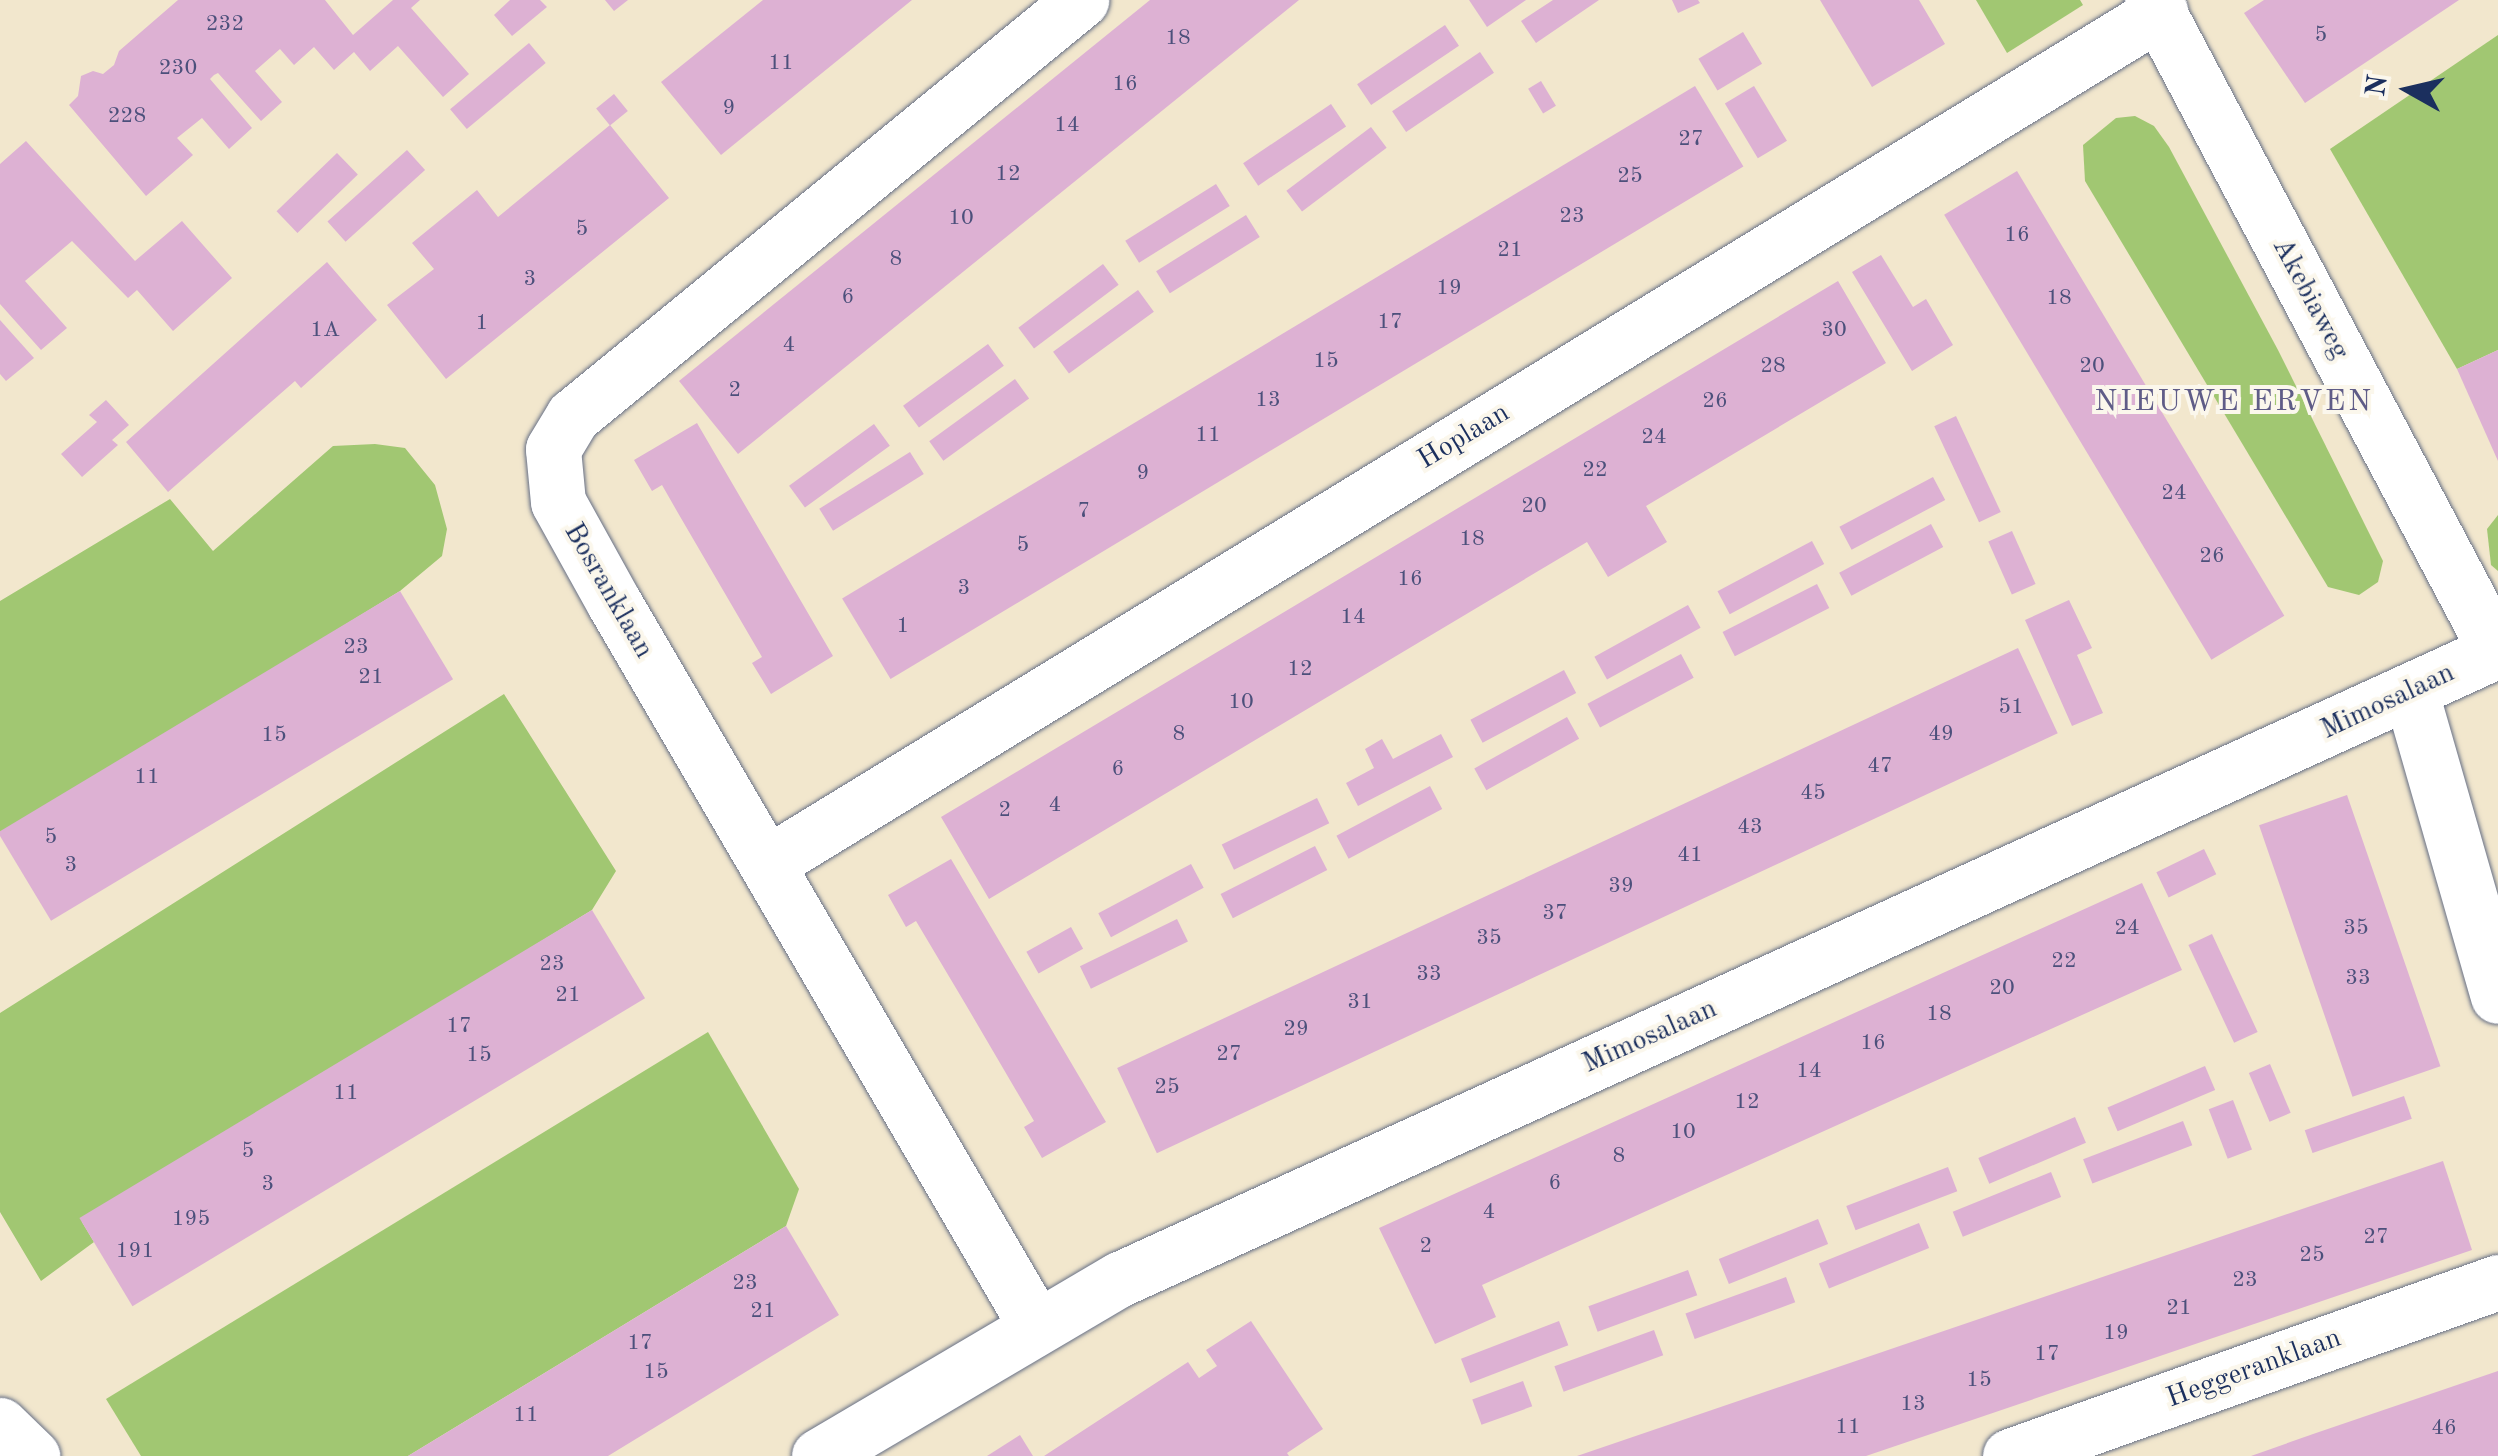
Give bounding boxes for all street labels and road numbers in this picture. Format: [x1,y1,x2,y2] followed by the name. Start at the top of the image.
[2264,233,2356,365] street label: Akebiaweg
[1412,397,1516,477] street label: Hoplaan
[556,517,660,665] street label: Bosranklaan
[2316,656,2460,748] street label: Mimosalaan
[1578,992,1722,1082] street label: Mimosalaan
[2162,1322,2346,1416] street label: Heggeranklaan

